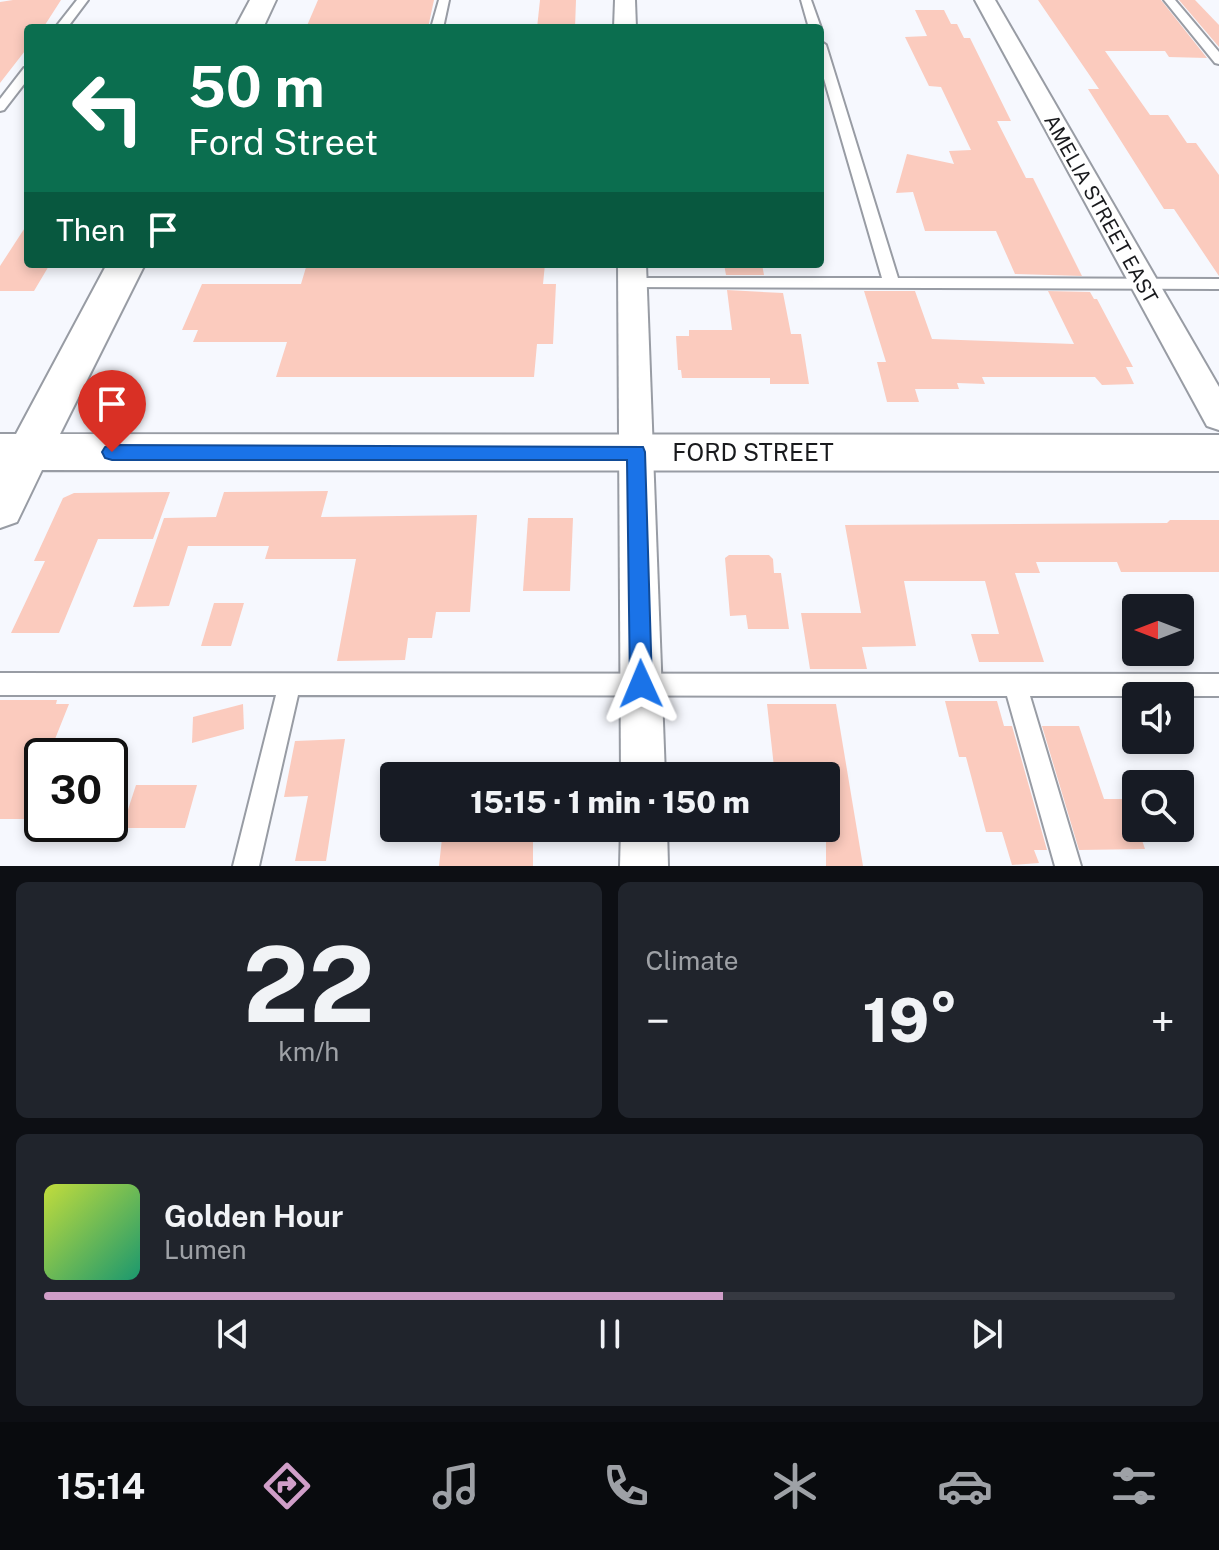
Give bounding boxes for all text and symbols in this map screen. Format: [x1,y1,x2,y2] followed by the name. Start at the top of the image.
[188,54,325,120] text: 50 m
[56,56,160,160] icon: left
[1039,110,1163,308] street label: AMELIA STREET EAST
[188,121,378,163] text: Ford Street
[141,208,185,252] icon: arrive
[56,212,125,248] text: Then
[78,370,146,452] pin
[90,382,134,426] icon: arrive
[672,438,834,466] street label: FORD STREET
[1122,594,1194,666] north arrow
[1122,594,1194,842] map controls
[599,642,683,726] position arrow
[1122,682,1194,754] button: sound
[24,738,128,842] speed limit sign: 30
[1122,770,1194,842] button: search
[470,784,750,820] text: 15:15 · 1 min · 150 m
[243,923,375,1045] text: 22
[646,945,739,976] text: Climate
[863,985,958,1056] text: 19°
[646,995,670,1047] text: −
[1151,995,1175,1047] text: +
[278,1036,339,1067] text: km/h
[164,1198,343,1234] text: Golden Hour
[164,1234,247,1265] text: Lumen
[211,1312,255,1356] icon: previous
[588,1312,632,1356] icon: pause
[965,1312,1009,1356] icon: next
[259,1458,315,1514] icon: directions
[428,1458,484,1514] icon: music
[598,1458,654,1514] icon: phone
[767,1458,823,1514] icon: climate
[937,1458,993,1514] icon: car
[1106,1458,1162,1514] icon: filters
[57,1465,145,1507] text: 15:14

